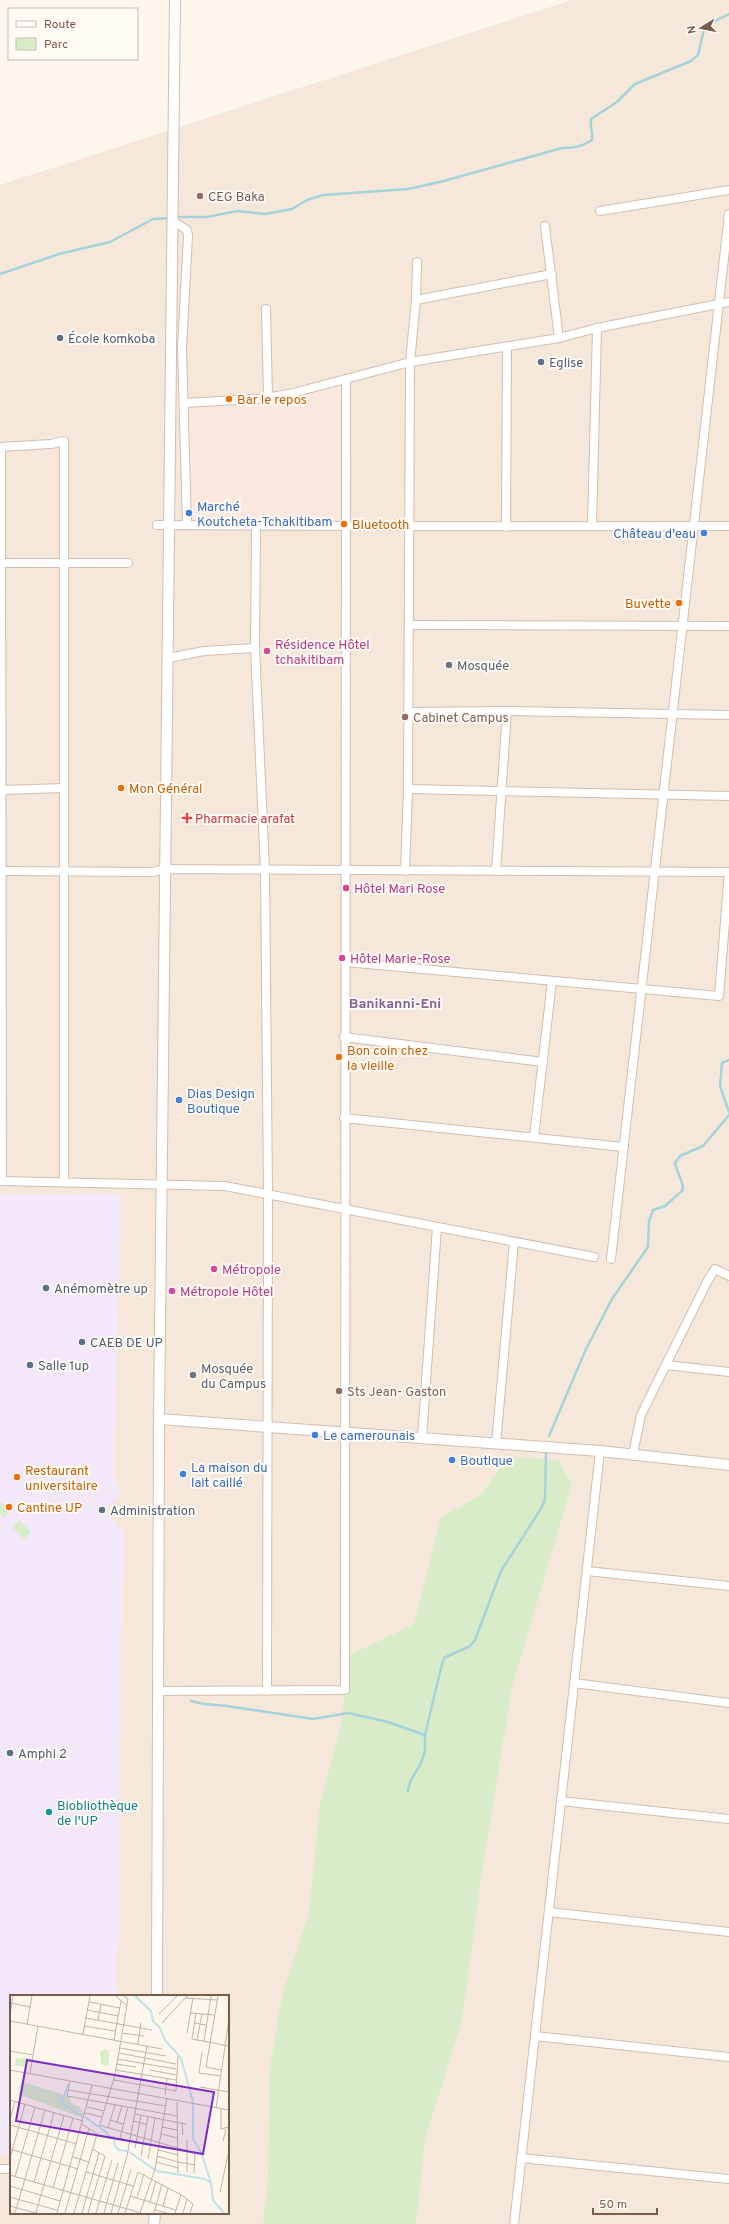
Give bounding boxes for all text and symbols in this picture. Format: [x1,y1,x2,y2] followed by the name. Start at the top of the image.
[8,8,138,60] legend
[681,8,721,48] north arrow
[44,17,76,33] text: Route
[685,24,700,35] text: N
[44,37,68,53] text: Parc
[208,190,265,206] place label: CEG Baka
[195,191,205,201] marker: CEG Baka
[68,330,155,348] place label: École komkoba
[55,333,65,343] marker: École komkoba
[549,356,583,372] place label: Eglise
[536,357,546,367] marker: Eglise
[237,393,307,409] place label: Bar le repos
[224,394,234,404] marker: Bar le repos
[197,500,332,531] place label: Marché Koutcheta-Tchakitibam
[184,508,194,518] marker: Marché Koutcheta-Tchakitibam
[352,518,409,534] place label: Bluetooth
[339,519,349,529] marker: Bluetooth
[613,527,696,543] place label: Château d'eau
[699,528,709,538] marker: Château d'eau
[625,597,671,613] place label: Buvette
[674,598,684,608] marker: Buvette
[275,638,370,669] place label: Résidence Hôtel tchakitibam
[262,646,272,656] marker: Résidence Hôtel tchakitibam
[457,659,509,675] place label: Mosquée
[444,660,454,670] marker: Mosquée
[413,711,509,727] place label: Cabinet Campus
[400,712,410,722] marker: Cabinet Campus
[129,782,203,798] place label: Mon Général
[116,783,126,793] marker: Mon Général
[195,812,295,828] place label: Pharmacie arafat
[182,813,192,823] marker: Pharmacie arafat
[354,882,445,898] place label: Hôtel Mari Rose
[341,883,351,893] marker: Hôtel Mari Rose
[350,952,450,968] place label: Hôtel Marie-Rose
[337,953,347,963] marker: Hôtel Marie-Rose
[349,996,441,1013] district label: Banikanni-Eni
[347,1044,428,1075] place label: Bon coin chez la vieille
[334,1052,344,1062] marker: Bon coin chez la vieille
[187,1087,255,1118] place label: Dias Design Boutique
[174,1095,184,1105] marker: Dias Design Boutique
[222,1263,281,1279] place label: Métropole
[209,1264,219,1274] marker: Métropole
[54,1282,148,1298] place label: Anémomètre up
[41,1283,51,1293] marker: Anémomètre up
[180,1285,273,1301] place label: Métropole Hôtel
[167,1286,177,1296] marker: Métropole Hôtel
[90,1336,163,1352] place label: CAEB DE UP
[77,1337,87,1347] marker: CAEB DE UP
[38,1359,89,1375] place label: Salle 1up
[25,1360,35,1370] marker: Salle 1up
[201,1362,266,1393] place label: Mosquée du Campus
[188,1370,198,1380] marker: Mosquée du Campus
[347,1385,446,1401] place label: Sts Jean- Gaston
[334,1386,344,1396] marker: Sts Jean- Gaston
[323,1429,415,1445] place label: Le camerounais
[310,1430,320,1440] marker: Le camerounais
[460,1454,513,1470] place label: Boutique
[447,1455,457,1465] marker: Boutique
[191,1461,268,1492] place label: La maison du lait caillé
[25,1464,98,1495] place label: Restaurant universitaire
[178,1469,188,1479] marker: La maison du lait caillé
[12,1472,22,1482] marker: Restaurant universitaire
[17,1501,82,1517] place label: Cantine UP
[4,1502,14,1512] marker: Cantine UP
[110,1504,195,1520] place label: Administration
[97,1505,107,1515] marker: Administration
[18,1747,67,1763] place label: Amphi 2
[5,1748,15,1758] marker: Amphi 2
[57,1799,138,1830] place label: Biobliothèque de l'UP
[44,1807,54,1817] marker: Biobliothèque de l'UP
[10,1995,229,2214] inset map
[593,2190,657,2216] scale bar
[599,2197,627,2213] text: 50 m

